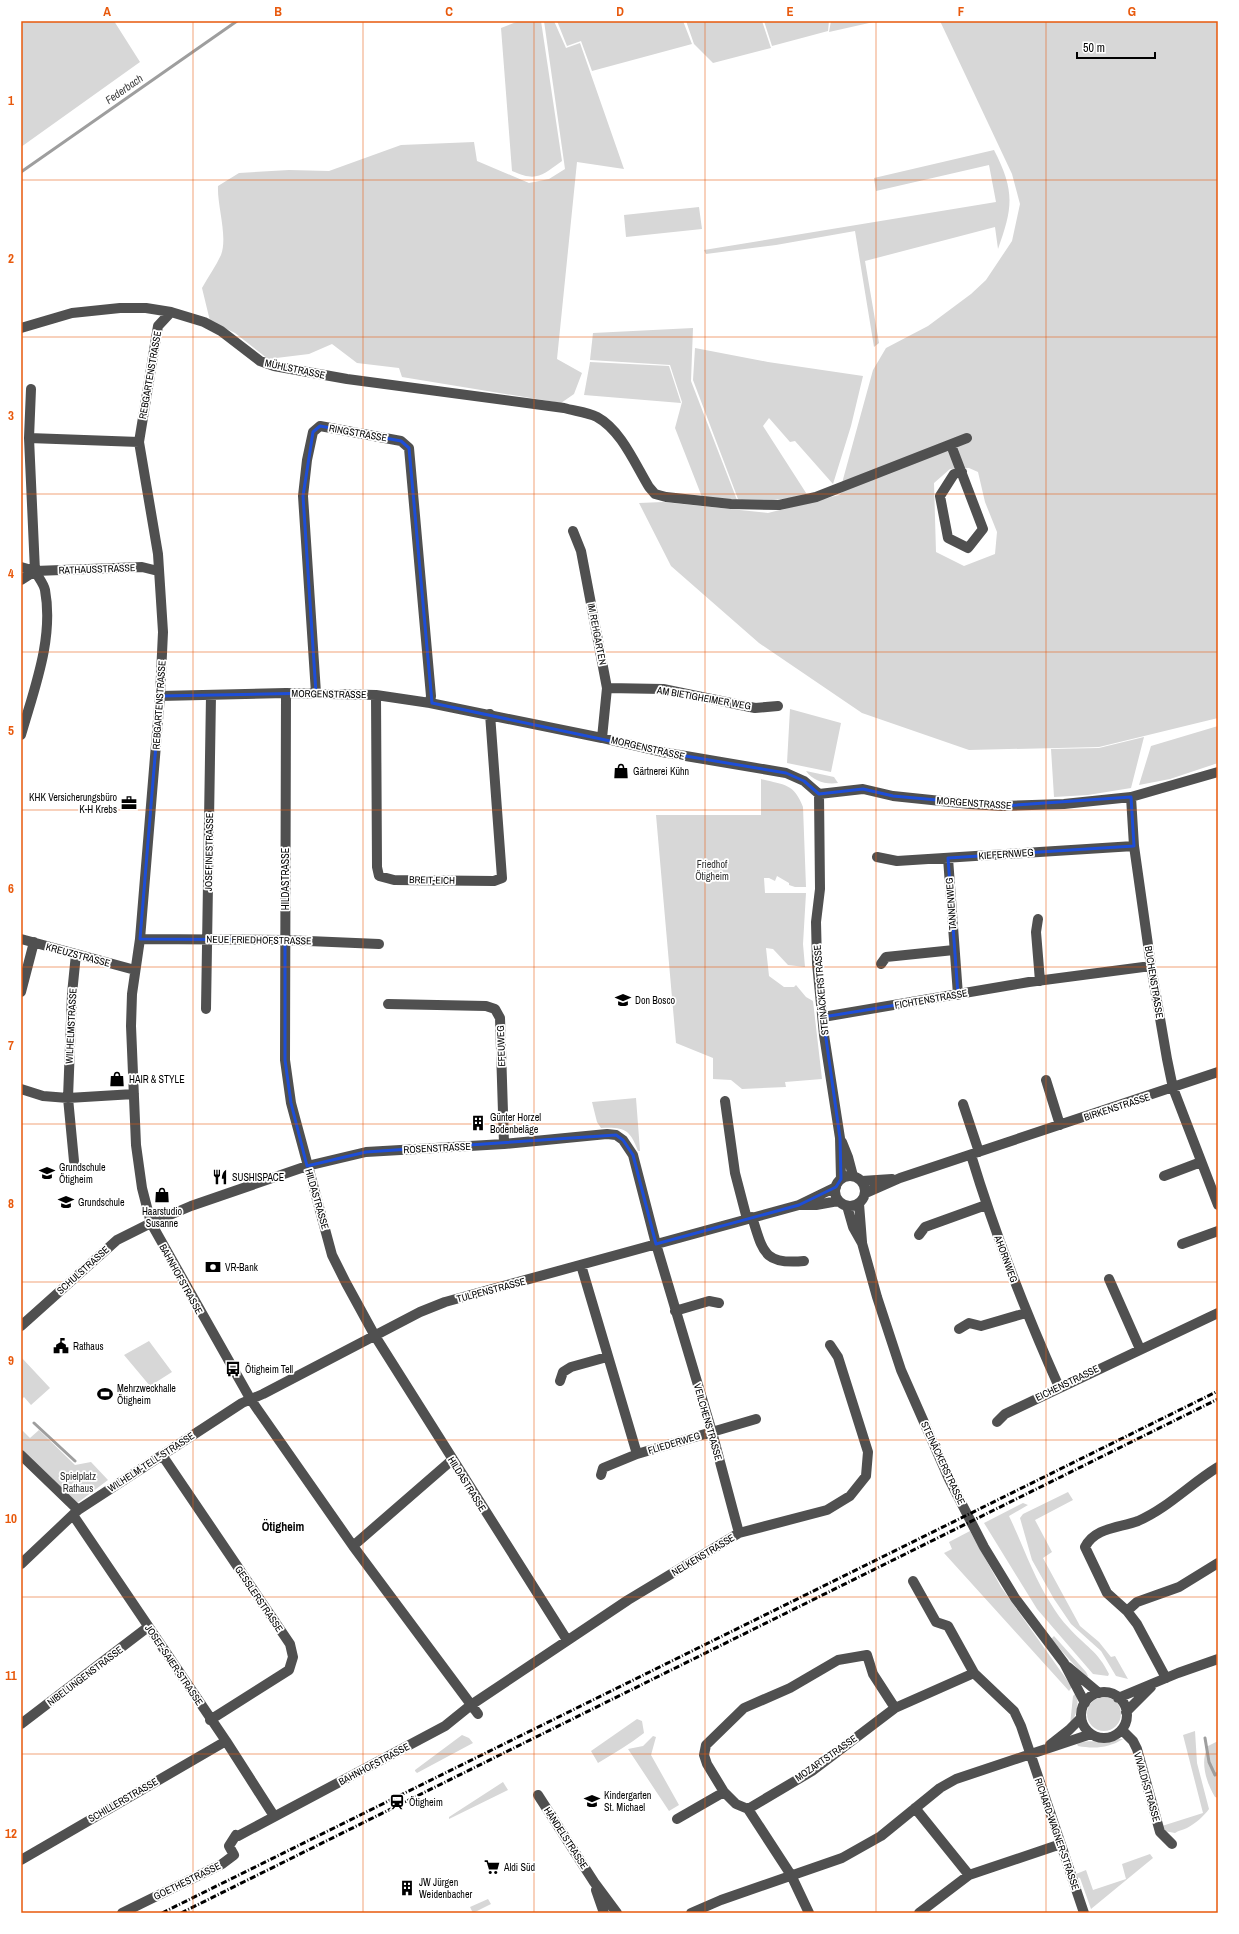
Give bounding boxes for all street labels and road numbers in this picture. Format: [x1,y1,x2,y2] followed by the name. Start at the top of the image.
[136,330,164,420] street label: REBGARTENSTRASSE
[264,356,326,382] street label: MÜHLSTRASSE
[328,421,388,445] street label: RINGSTRASSE
[58,561,136,577] street label: RATHAUSSTRASSE
[585,602,609,666] street label: IM REHGARTEN
[149,660,169,750] street label: REBGARTENSTRASSE
[655,683,752,713] street label: AM BIETIGHEIMER WEG
[291,687,367,701] street label: MORGENSTRASSE
[610,733,686,763] street label: MORGENSTRASSE
[936,794,1012,812] street label: MORGENSTRASSE
[202,813,216,891] street label: JOSEFINESTRASSE
[978,846,1034,862] street label: KIEFERNWEG
[279,848,292,910] street label: HILDASTRASSE
[409,873,455,887] street label: BREIT-EICH
[943,877,959,931] street label: TANNENWEG
[206,933,312,947] street label: NEUE FRIEDHOFSTRASSE
[44,940,112,970] street label: KREUZSTRASSE
[811,944,831,1036] street label: STEINÄCKERSTRASSE
[1142,945,1166,1019] street label: BUCHENSTRASSE
[894,986,968,1012] street label: FICHTENSTRASSE
[63,988,79,1064] street label: WILHELMSTRASSE
[494,1025,508,1067] street label: EFEUWEG
[1082,1090,1152,1124] street label: BIRKENSTRASSE
[403,1140,471,1156] street label: ROSENSTRASSE
[302,1167,332,1231] street label: HILDASTRASSE
[991,1233,1021,1284] street label: AHORNWEG
[156,1242,206,1316] street label: BAHNHOFSTRASSE
[54,1243,112,1297] street label: SCHULSTRASSE
[455,1275,527,1305] street label: TULPENSTRASSE
[1033,1362,1101,1404] street label: EICHENSTRASSE
[691,1382,725,1462] street label: VEILCHENSTRASSE
[918,1419,968,1507] street label: STEINÄCKERSTRASSE
[105,1429,197,1495] street label: WILHELM-TELL-STRASSE
[646,1429,702,1457] street label: FLIEDERWEG
[445,1454,489,1514] street label: HILDASTRASSE
[669,1531,737,1579] street label: NELKENSTRASSE
[232,1563,286,1635] street label: GESSLERSTRASSE
[142,1622,206,1708] street label: JOSEF-SAIER-STRASSE
[45,1643,125,1709] street label: NIBELUNGENSTRASSE
[792,1732,860,1784] street label: MOZARTSTRASSE
[336,1740,412,1788] street label: BAHNHOFSTRASSE
[1131,1751,1163,1823] street label: VIVALDI-STRASSE
[86,1775,160,1825] street label: SCHILLERSTRASSE
[1032,1776,1082,1892] street label: RICHARD-WAGNER-STRASSE
[541,1804,591,1872] street label: HÄNDELSTRASSE
[151,1859,223,1903] street label: GOETHESTRASSE

